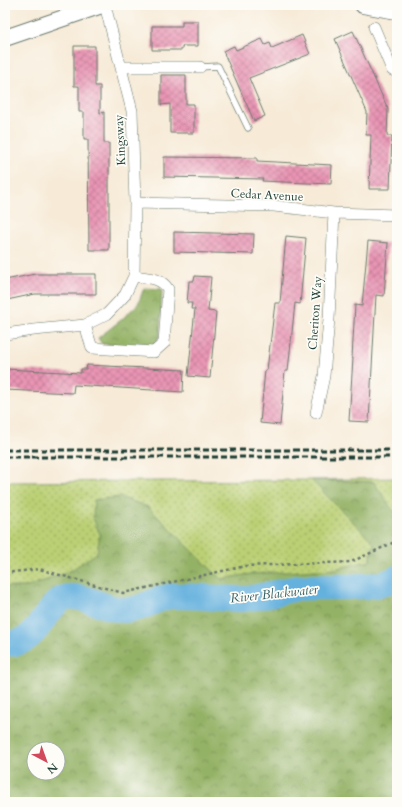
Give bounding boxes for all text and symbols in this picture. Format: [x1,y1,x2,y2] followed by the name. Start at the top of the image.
[111,113,129,166] street label: Kingsway
[230,185,304,205] street label: Cedar Avenue
[304,275,326,350] street label: Cheriton Way
[229,580,319,608] water label: River Blackwater
[26,741,66,781] north arrow
[43,759,61,777] text: N

